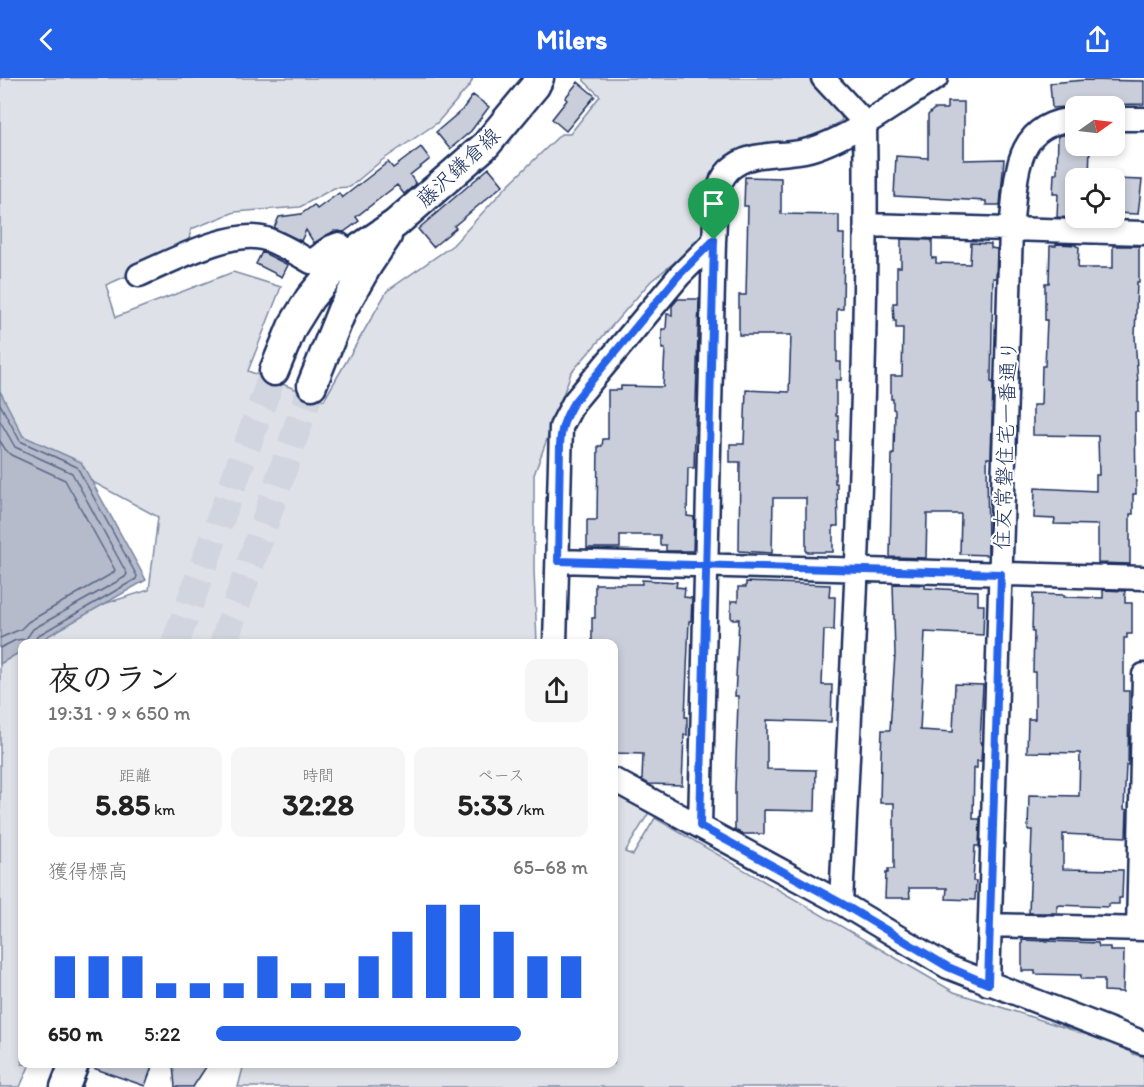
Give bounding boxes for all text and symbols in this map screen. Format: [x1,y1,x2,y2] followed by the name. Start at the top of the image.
[30,23,63,56] icon: back
[537,23,607,56] text: Milers
[1081,23,1114,56] icon: share
[1065,96,1125,156] north arrow
[1065,96,1125,228] map controls
[411,122,505,212] street label: 藤沢鎌倉線
[1065,168,1125,228] button: locate
[688,178,739,240] pin
[697,187,730,220] icon: arrive
[989,340,1021,550] street label: 住友常磐住宅一番通り
[48,659,180,698] text: 夜のラン
[525,659,588,722] button: share
[48,701,191,725] text: 19:31 · 9 × 650 m
[119,766,151,785] text: 距離
[302,766,334,785] text: 時間
[477,766,525,785] text: ペース
[95,786,150,823] text: 5.85
[282,786,354,823] text: 32:28
[457,786,513,823] text: 5:33
[150,800,175,819] text: km
[513,800,545,819] text: /km
[513,855,588,879] text: 65–68 m
[48,859,128,883] text: 獲得標高
[48,1022,103,1046] text: 650 m
[144,1022,180,1046] text: 5:22

